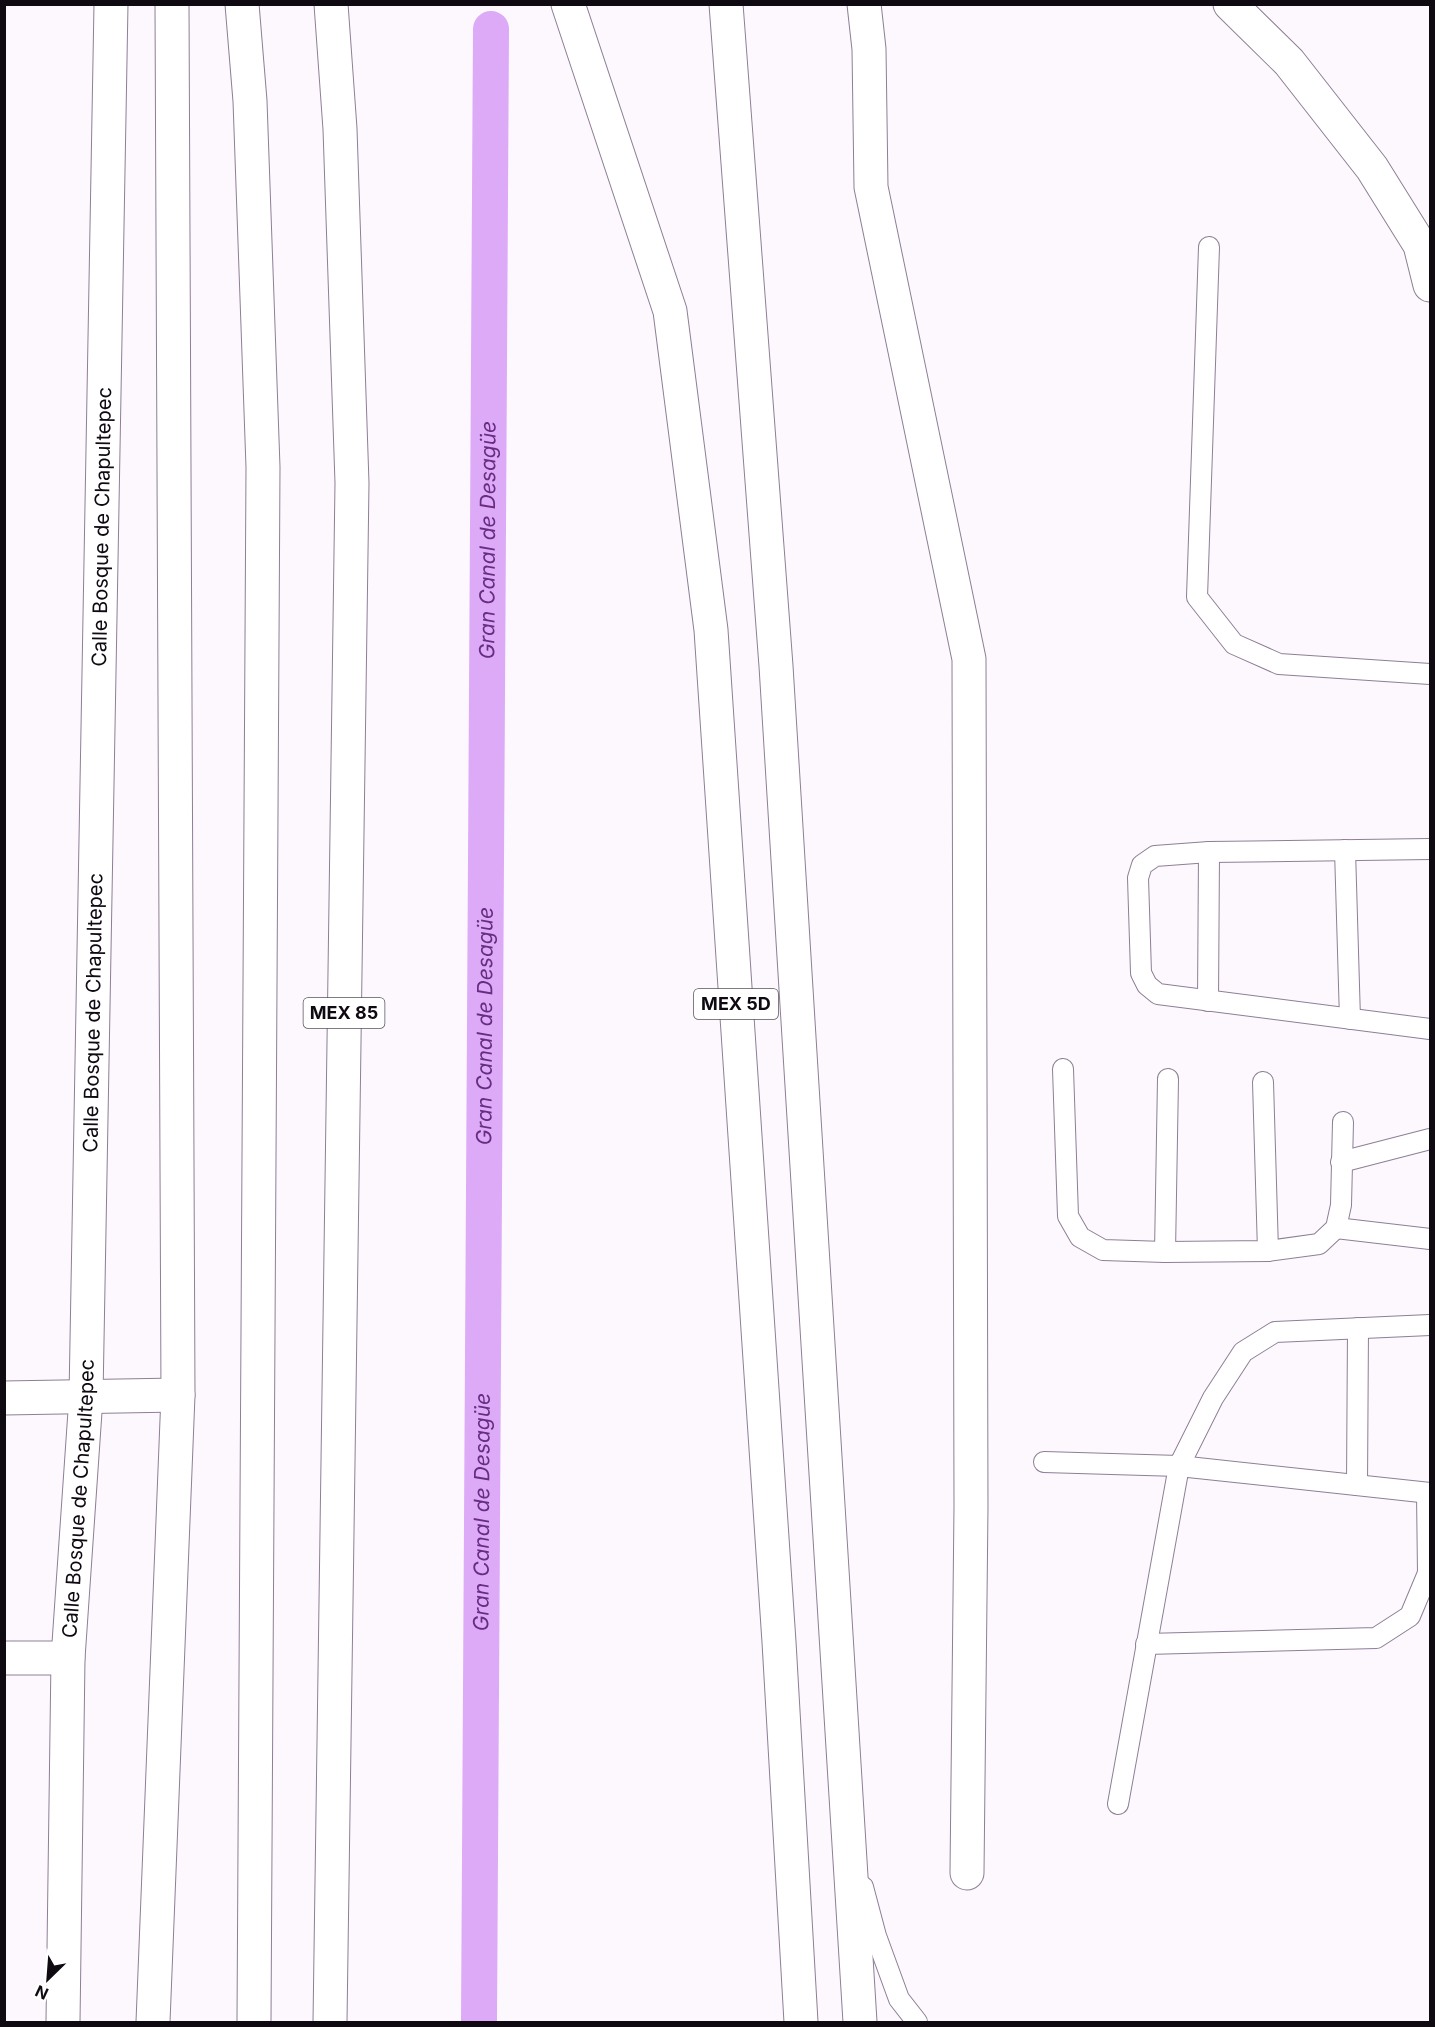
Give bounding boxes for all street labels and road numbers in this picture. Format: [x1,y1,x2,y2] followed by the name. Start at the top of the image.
[87,387,116,667] street label: Calle Bosque de Chapultepec
[78,873,107,1153] street label: Calle Bosque de Chapultepec
[694,989,778,1019] road number: MEX 5D
[304,998,385,1028] road number: MEX 85
[57,1359,99,1639] street label: Calle Bosque de Chapultepec

